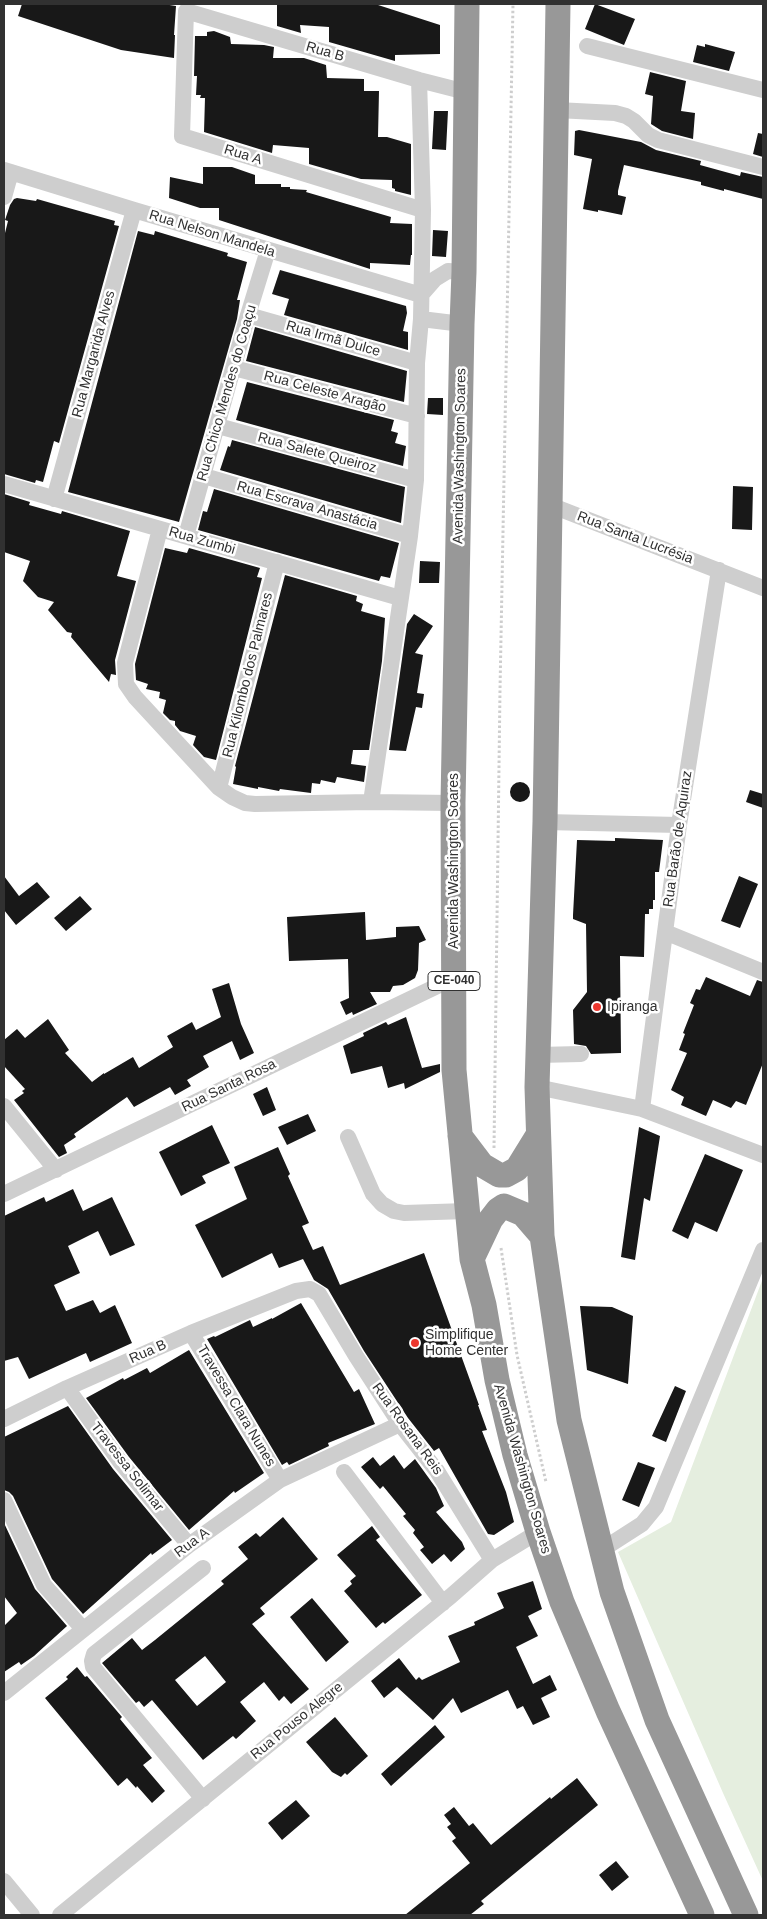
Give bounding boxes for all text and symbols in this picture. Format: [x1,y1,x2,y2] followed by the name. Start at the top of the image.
[304,39,346,65] street label: Rua B
[222,141,264,169] street label: Rua A
[147,207,277,261] street label: Rua Nelson Mandela
[69,289,119,419] street label: Rua Margarida Alves
[194,303,260,483] street label: Rua Chico Mendes do Coaçu
[284,318,382,360] street label: Rua Irmã Dulce
[262,368,388,416] street label: Rua Celeste Aragão
[450,368,470,544] street label: Avenida Washington Soares
[256,429,378,477] street label: Rua Salete Queiroz
[235,478,379,534] street label: Rua Escrava Anastácia
[575,508,695,568] street label: Rua Santa Lucrésia
[167,523,237,559] street label: Rua Zumbi
[219,591,277,759] street label: Rua Kilombo dos Palmares
[660,770,696,908] street label: Rua Barão de Aquiraz
[446,773,462,949] street label: Avenida Washington Soares
[428,971,480,990] road number: CE-040
[607,999,658,1015] place label: Ipiranga
[591,1001,603,1013] marker: Ipiranga
[179,1056,279,1116] street label: Rua Santa Rosa
[425,1327,508,1360] place label: Simplifique Home Center
[127,1336,169,1368] street label: Rua B
[409,1337,421,1349] marker: Simplifique Home Center
[193,1342,279,1470] street label: Travessa Clara Nunes
[368,1380,446,1478] street label: Rua Rosana Reis
[490,1382,554,1556] street label: Avenida Washington Soares
[87,1419,167,1515] street label: Travessa Solimar
[171,1525,213,1561] street label: Rua A
[248,1679,346,1763] street label: Rua Pouso Alegre

